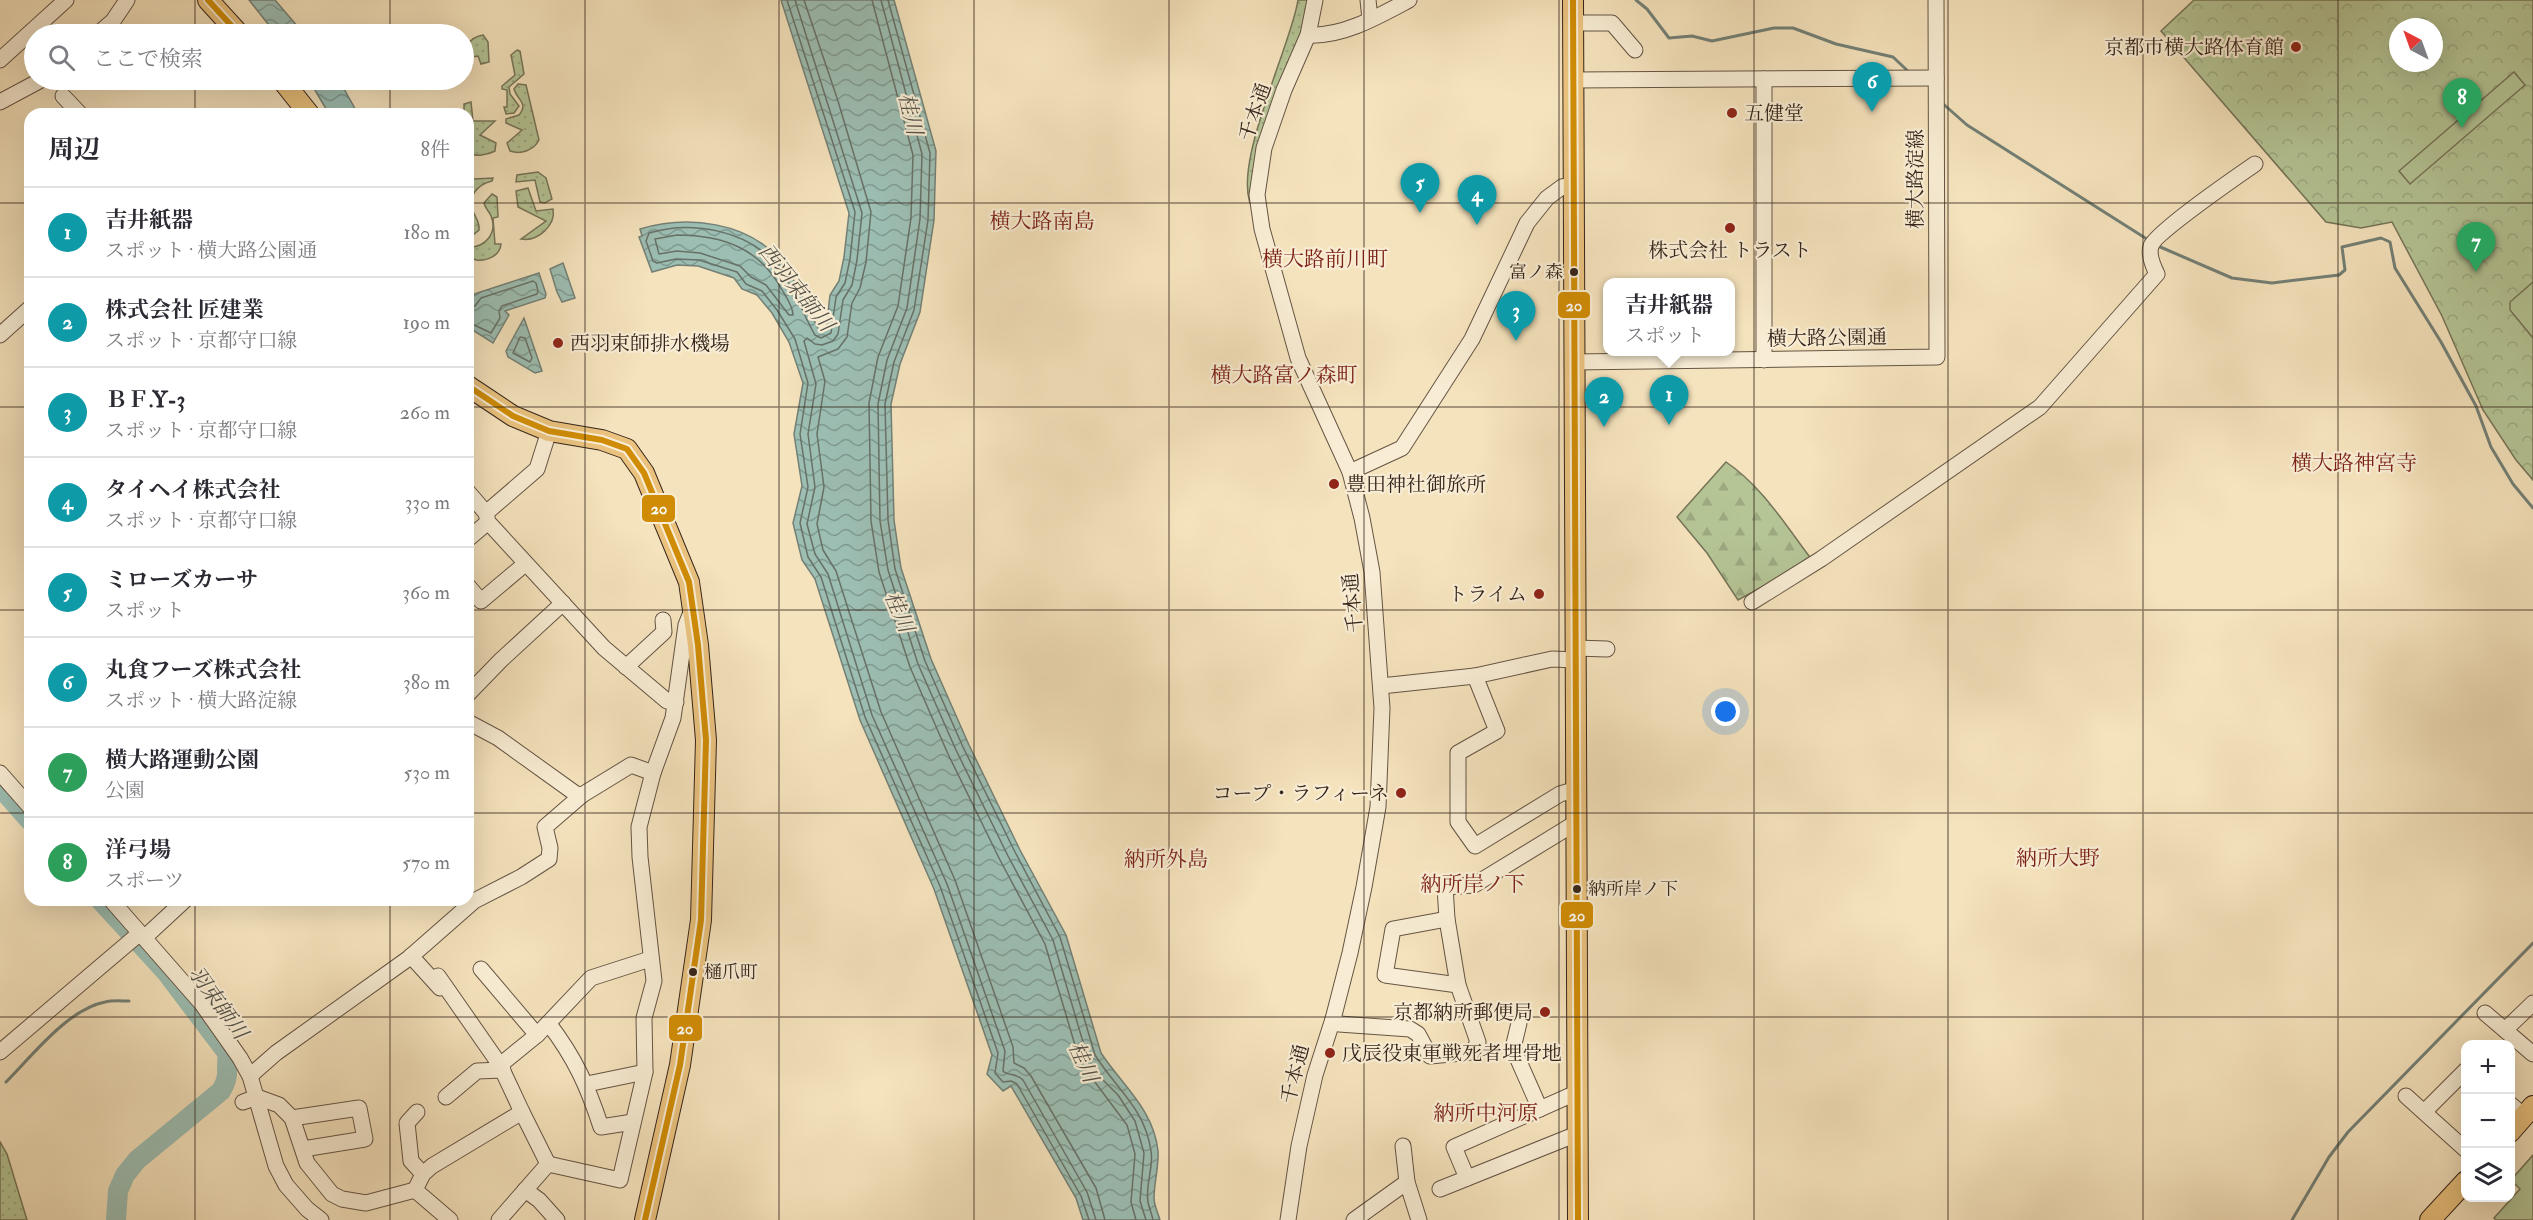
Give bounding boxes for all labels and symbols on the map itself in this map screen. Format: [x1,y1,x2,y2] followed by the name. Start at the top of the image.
[2389,18,2443,72] north arrow
[2104,35,2284,60] place label: 京都市横大路体育館
[2289,40,2303,54] marker: 京都市横大路体育館
[1852,63,1892,112] pin: 6
[2442,78,2482,128] pin: 8
[1233,80,1277,144] street label: 千本通
[892,91,928,139] water label: 桂川
[1744,101,1804,126] place label: 五健堂
[1725,106,1739,120] marker: 五健堂
[1903,129,1928,229] street label: 横大路淀線
[1400,164,1440,213] pin: 5
[1458,176,1496,225] pin: 4
[990,208,1095,235] district label: 横大路南島
[1723,221,1737,235] marker: 株式会社 トラスト
[2456,222,2496,272] pin: 7
[1648,238,1812,263] place label: 株式会社 トラスト
[752,239,841,339] water label: 西羽束師川
[1262,246,1388,273] district label: 横大路前川町
[1509,261,1563,284] place label: 富ノ森
[1568,266,1580,278] marker: 富ノ森
[1557,291,1591,319] line badge: 20
[1496,292,1536,341] pin: 3
[1566,296,1582,316] text: 20
[1767,324,1887,352] street label: 横大路公園通
[570,331,730,356] place label: 西羽束師排水機場
[551,336,565,350] marker: 西羽束師排水機場
[1211,362,1358,389] district label: 横大路富ノ森町
[1650,376,1688,425] pin: 1
[1584,378,1624,427] pin: 2
[2291,450,2417,477] district label: 横大路神宮寺
[1346,472,1486,497] place label: 豊田神社御旅所
[1327,477,1341,491] marker: 豊田神社御旅所
[641,494,676,523] line badge: 20
[651,499,667,519] text: 20
[1338,572,1368,634] street label: 千本通
[1448,582,1527,607] place label: トライム
[878,587,920,638] water label: 桂川
[1532,587,1546,601] marker: トライム
[1711,697,1740,726] your location
[1213,781,1389,806] place label: コープ・ラフィーネ
[1394,786,1408,800] marker: コープ・ラフィーネ
[2016,845,2100,872] district label: 納所大野
[1124,846,1208,873] district label: 納所外島
[1421,871,1526,898] district label: 納所岸ノ下
[1588,878,1678,901] place label: 納所岸ノ下
[1571,883,1583,895] marker: 納所岸ノ下
[1560,901,1594,929] line badge: 20
[1569,906,1585,926] text: 20
[182,961,255,1047] water label: 羽束師川
[704,961,758,984] place label: 樋爪町
[687,966,699,978] marker: 樋爪町
[1393,1000,1533,1025] place label: 京都納所郵便局
[1538,1005,1552,1019] marker: 京都納所郵便局
[668,1014,703,1042] line badge: 20
[677,1019,693,1039] text: 20
[1062,1037,1105,1089] water label: 桂川
[1342,1041,1562,1066] place label: 戊辰役東軍戦死者埋骨地
[1276,1042,1314,1106] street label: 千本通
[1323,1046,1337,1060] marker: 戊辰役東軍戦死者埋骨地
[1434,1100,1539,1127] district label: 納所中河原

